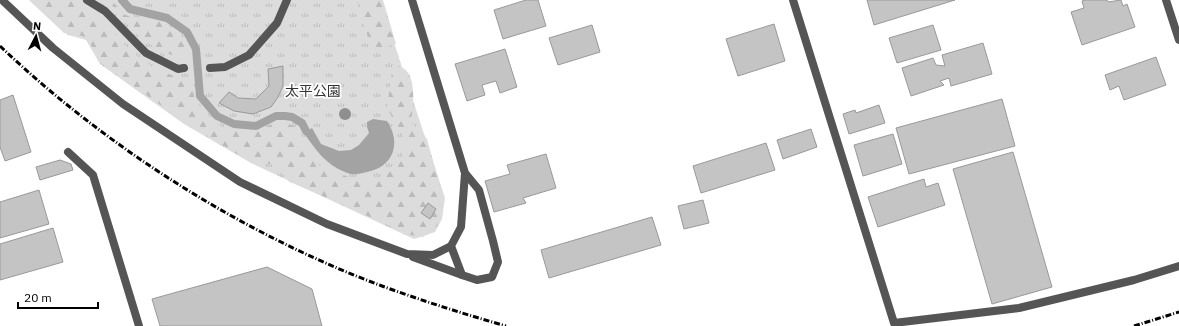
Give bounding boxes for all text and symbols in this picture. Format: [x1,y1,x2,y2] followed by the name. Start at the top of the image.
[16,16,56,56] north arrow
[32,19,42,33] text: N
[285,82,341,100] park label: 太平公園
[18,284,98,310] scale bar
[24,290,52,305] text: 20 m

